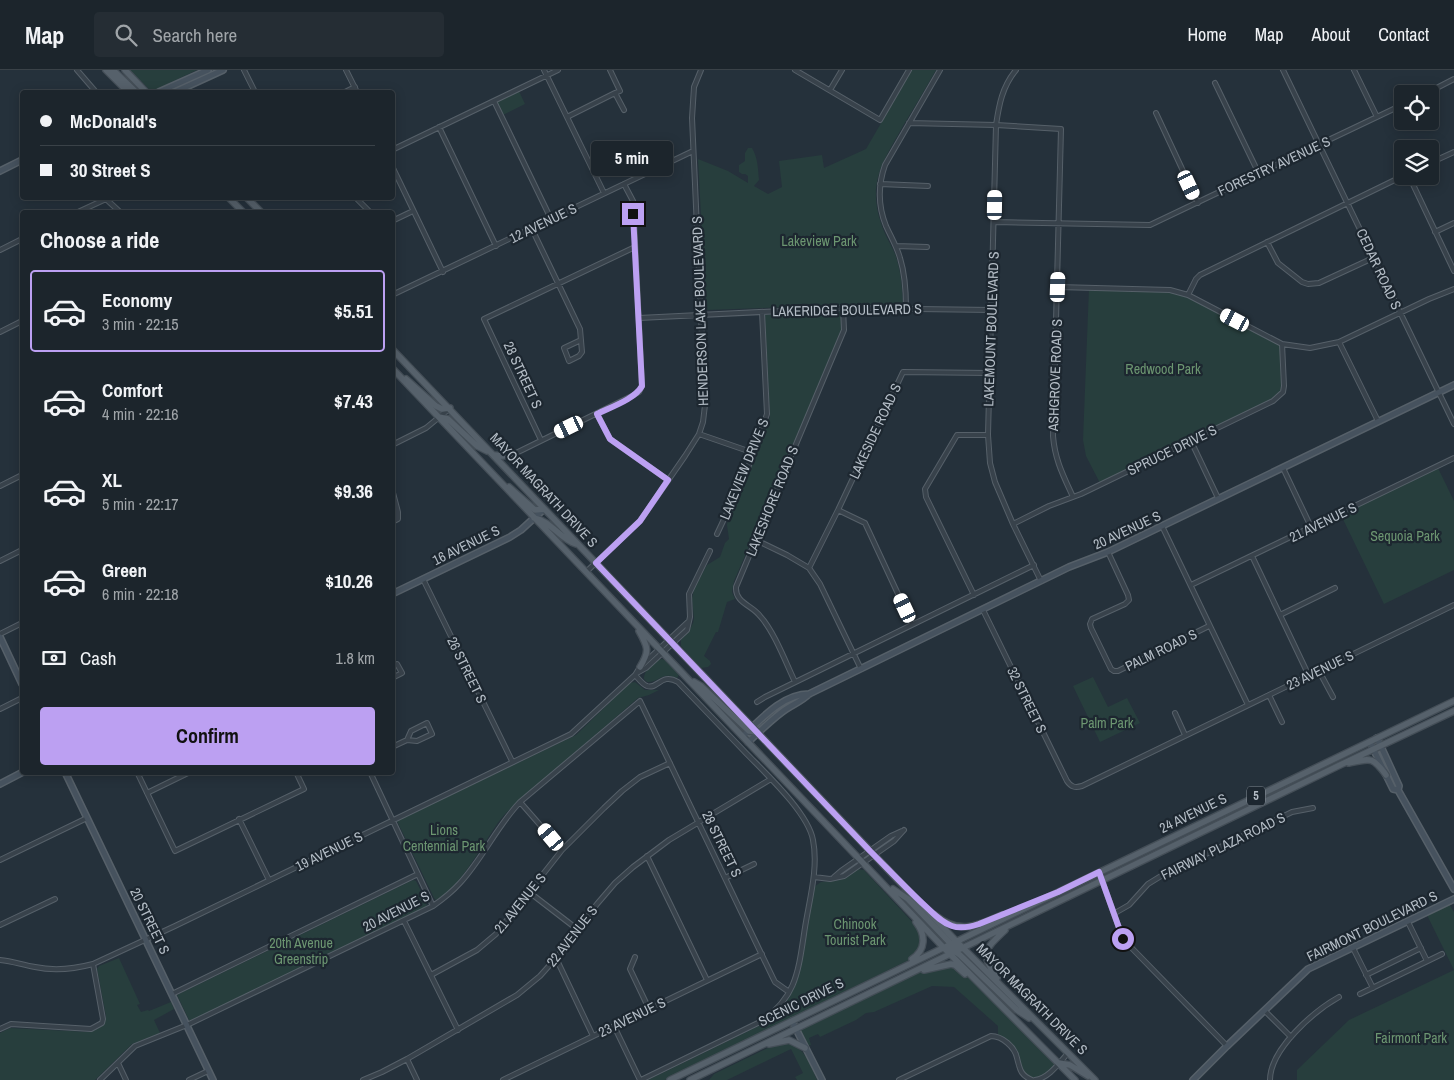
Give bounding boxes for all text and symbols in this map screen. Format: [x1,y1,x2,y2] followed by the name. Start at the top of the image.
[94,12,444,57] search box
[25,19,64,51] text: Map
[112,21,140,49] icon: search
[152,22,237,48] text: Search here
[1187,22,1227,47] text: Home
[1255,22,1284,47] text: Map
[1312,22,1350,47] text: About
[1378,22,1429,47] text: Contact
[1394,85,1439,185] map controls
[1394,85,1439,130] button: locate
[70,108,157,134] text: McDonald's
[1215,132,1333,200] street label: FORESTRY AVENUE S
[1394,140,1439,185] button: layers
[592,142,674,176] callout: 5 min
[615,147,649,169] text: 5 min
[70,157,151,183] text: 30 Street S
[1175,168,1202,202] car
[987,190,1002,220] car
[506,199,580,247] street label: 12 AVENUE S
[622,203,644,225] route end
[688,215,712,406] street label: HENDERSON LAKE BOULEVARD S
[40,225,159,255] text: Choose a ride
[1352,226,1406,313] street label: CEDAR ROAD S
[781,232,857,250] park label: Lakeview Park
[979,251,1003,407] street label: LAKEMOUNT BOULEVARD S
[1049,272,1066,302] car
[102,287,172,313] text: Economy
[42,289,87,334] icon: car
[334,298,373,324] text: $5.51
[772,300,922,320] street label: LAKERIDGE BOULEVARD S
[1218,307,1251,333] car
[102,313,179,335] text: 3 min · 22:15
[1044,318,1066,432] street label: ASHGROVE ROAD S
[500,339,546,412] street label: 28 STREET S
[1125,360,1201,378] park label: Redwood Park
[102,377,163,403] text: Comfort
[42,379,87,424] icon: car
[845,380,905,482] street label: LAKESIDE ROAD S
[334,388,373,414] text: $7.43
[102,403,179,425] text: 4 min · 22:16
[552,414,585,440] car
[715,415,773,522] street label: LAKEVIEW DRIVE S
[1124,421,1220,479] street label: SPRUCE DRIVE S
[486,429,602,551] street label: MAYOR MAGRATH DRIVE S
[742,443,802,559] street label: LAKESHORE ROAD S
[102,467,122,493] text: XL
[42,469,87,514] icon: car
[334,478,373,504] text: $9.36
[102,493,179,515] text: 5 min · 22:17
[1286,498,1360,546] street label: 21 AVENUE S
[1090,506,1164,553] street label: 20 AVENUE S
[429,521,503,569] street label: 16 AVENUE S
[1370,527,1440,545] park label: Sequoia Park
[102,557,147,583] text: Green
[42,559,87,604] icon: car
[325,568,373,594] text: $10.26
[102,583,179,605] text: 6 min · 22:18
[891,591,918,625] car
[1122,625,1200,675] street label: PALM ROAD S
[443,634,491,707] street label: 26 STREET S
[40,644,68,672] icon: cash
[80,645,116,671] text: Cash
[1283,646,1357,694] street label: 23 AVENUE S
[336,647,375,669] text: 1.8 km
[1003,664,1051,737] street label: 32 STREET S
[40,707,375,765] button: Confirm
[1081,714,1134,732] park label: Palm Park
[1247,786,1265,806] road number: 5
[1156,789,1230,837] street label: 24 AVENUE S
[698,808,746,881] street label: 28 STREET S
[1158,808,1288,884] street label: FAIRWAY PLAZA ROAD S
[403,821,485,855] park label: Lions Centennial Park
[535,821,566,853] car
[292,827,366,875] street label: 19 AVENUE S
[490,869,550,937] street label: 21 AVENUE S
[126,885,174,958] street label: 20 STREET S
[360,886,433,935] street label: 20 AVENUE S
[1304,886,1441,965] street label: FAIRMONT BOULEVARD S
[543,902,602,970] street label: 22 AVENUE S
[824,915,886,949] park label: Chinook Tourist Park
[1112,928,1134,950] route start
[269,934,333,968] park label: 20th Avenue Greenstrip
[973,940,1092,1059] street label: MAYOR MAGRATH DRIVE S
[755,973,847,1030] street label: SCENIC DRIVE S
[595,993,669,1041] street label: 23 AVENUE S
[1375,1029,1447,1047] park label: Fairmont Park

